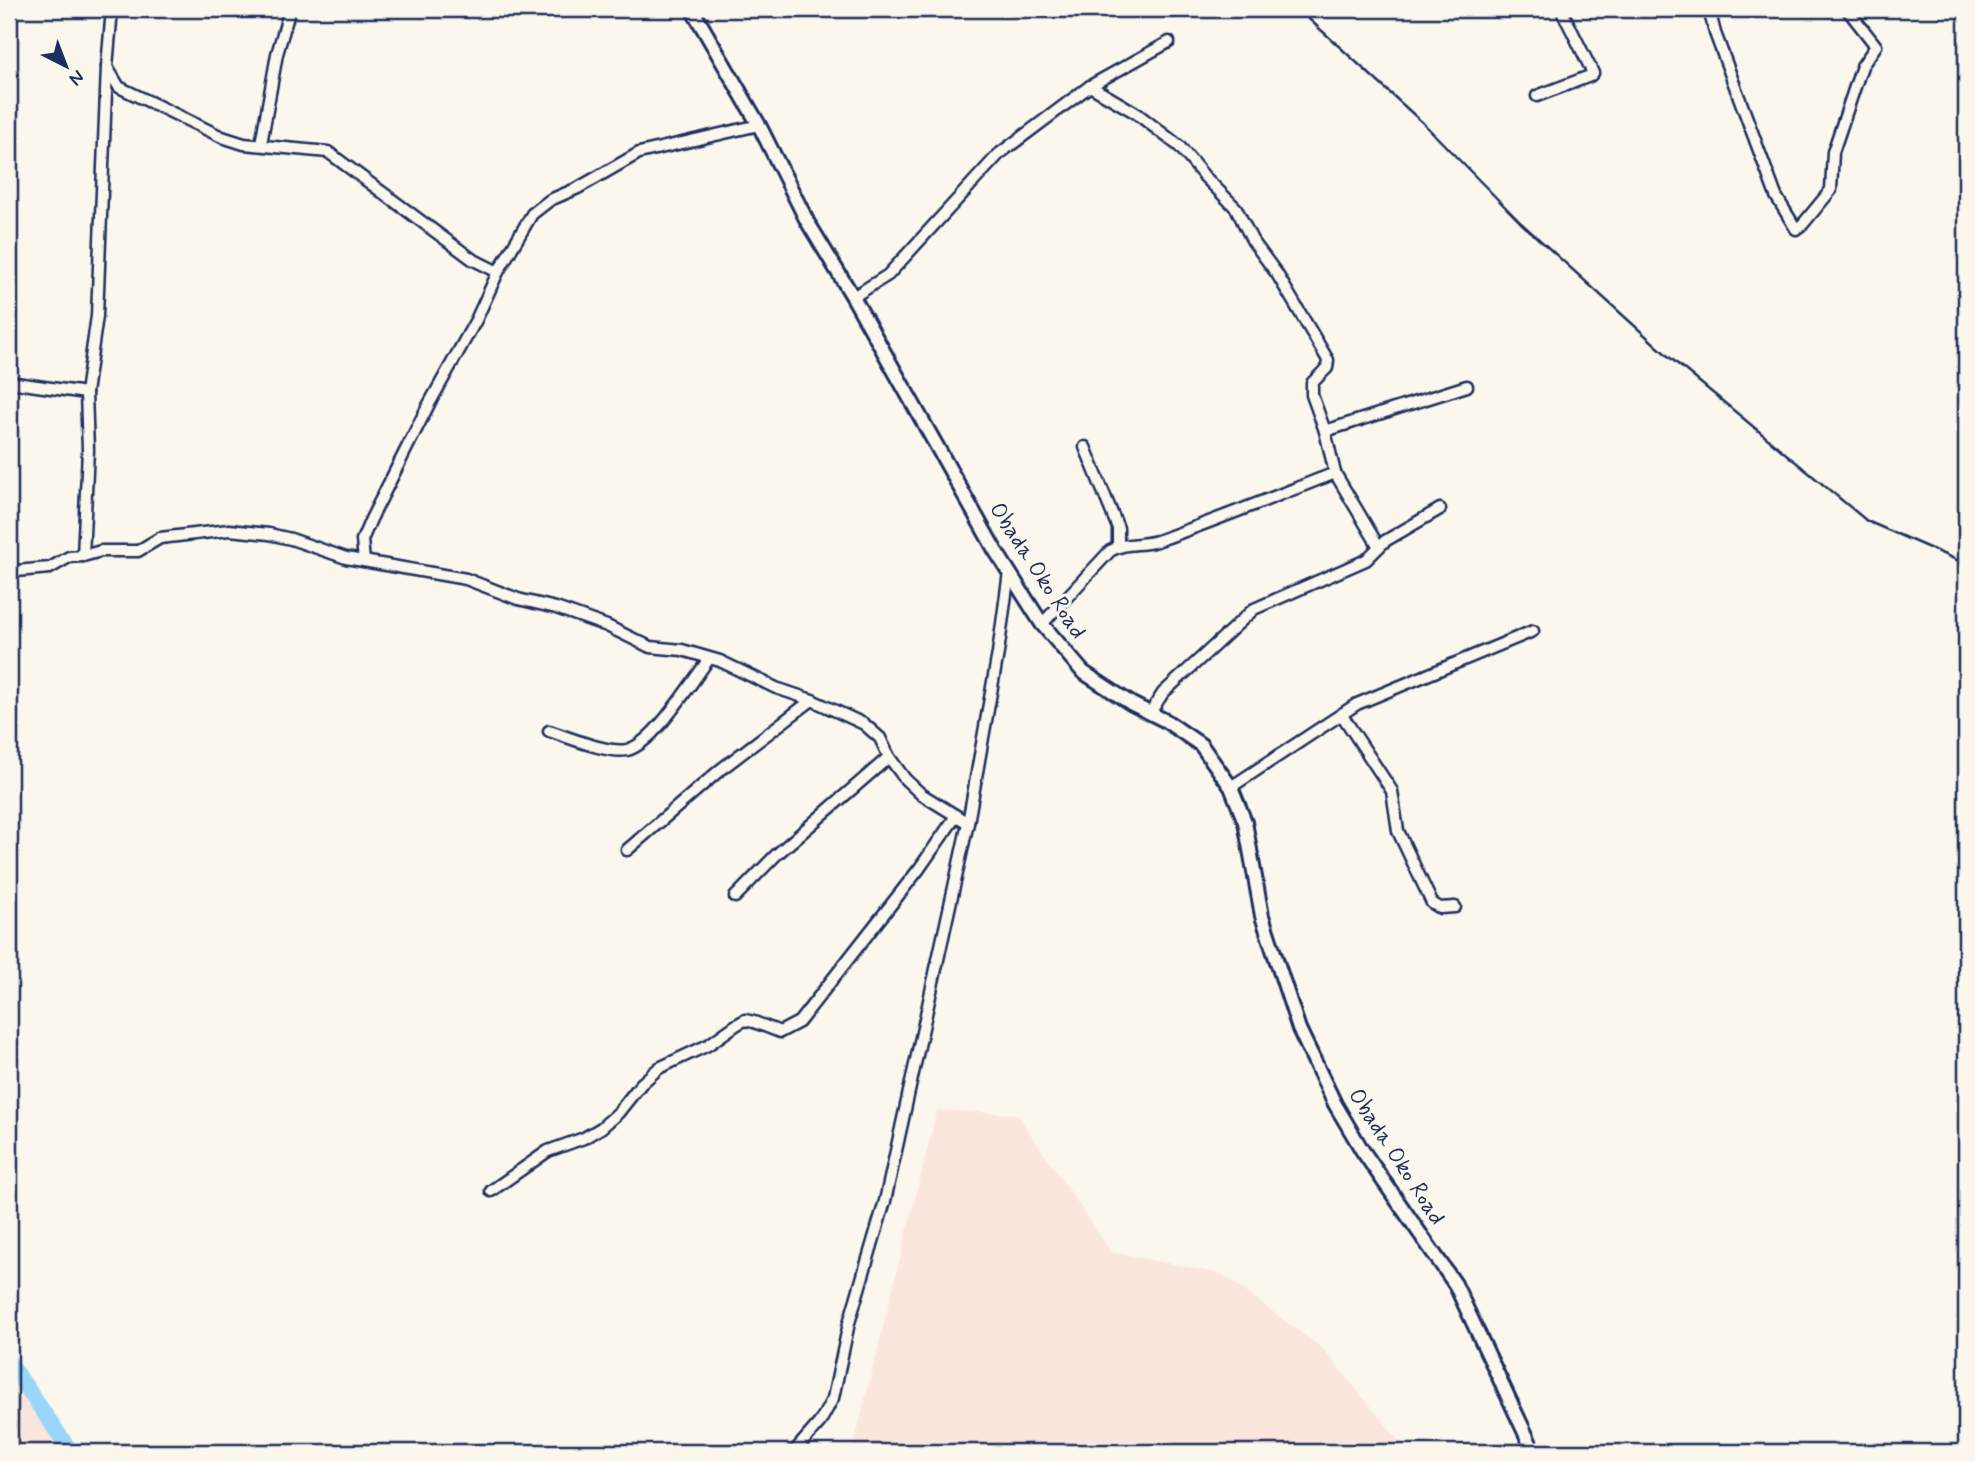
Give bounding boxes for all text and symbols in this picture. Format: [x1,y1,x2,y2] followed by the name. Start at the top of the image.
[32,32,102,102] north arrow
[63,64,89,91] text: N
[982,497,1092,645] street label: Obada Oko Road
[1341,1083,1451,1231] street label: Obada Oko Road

